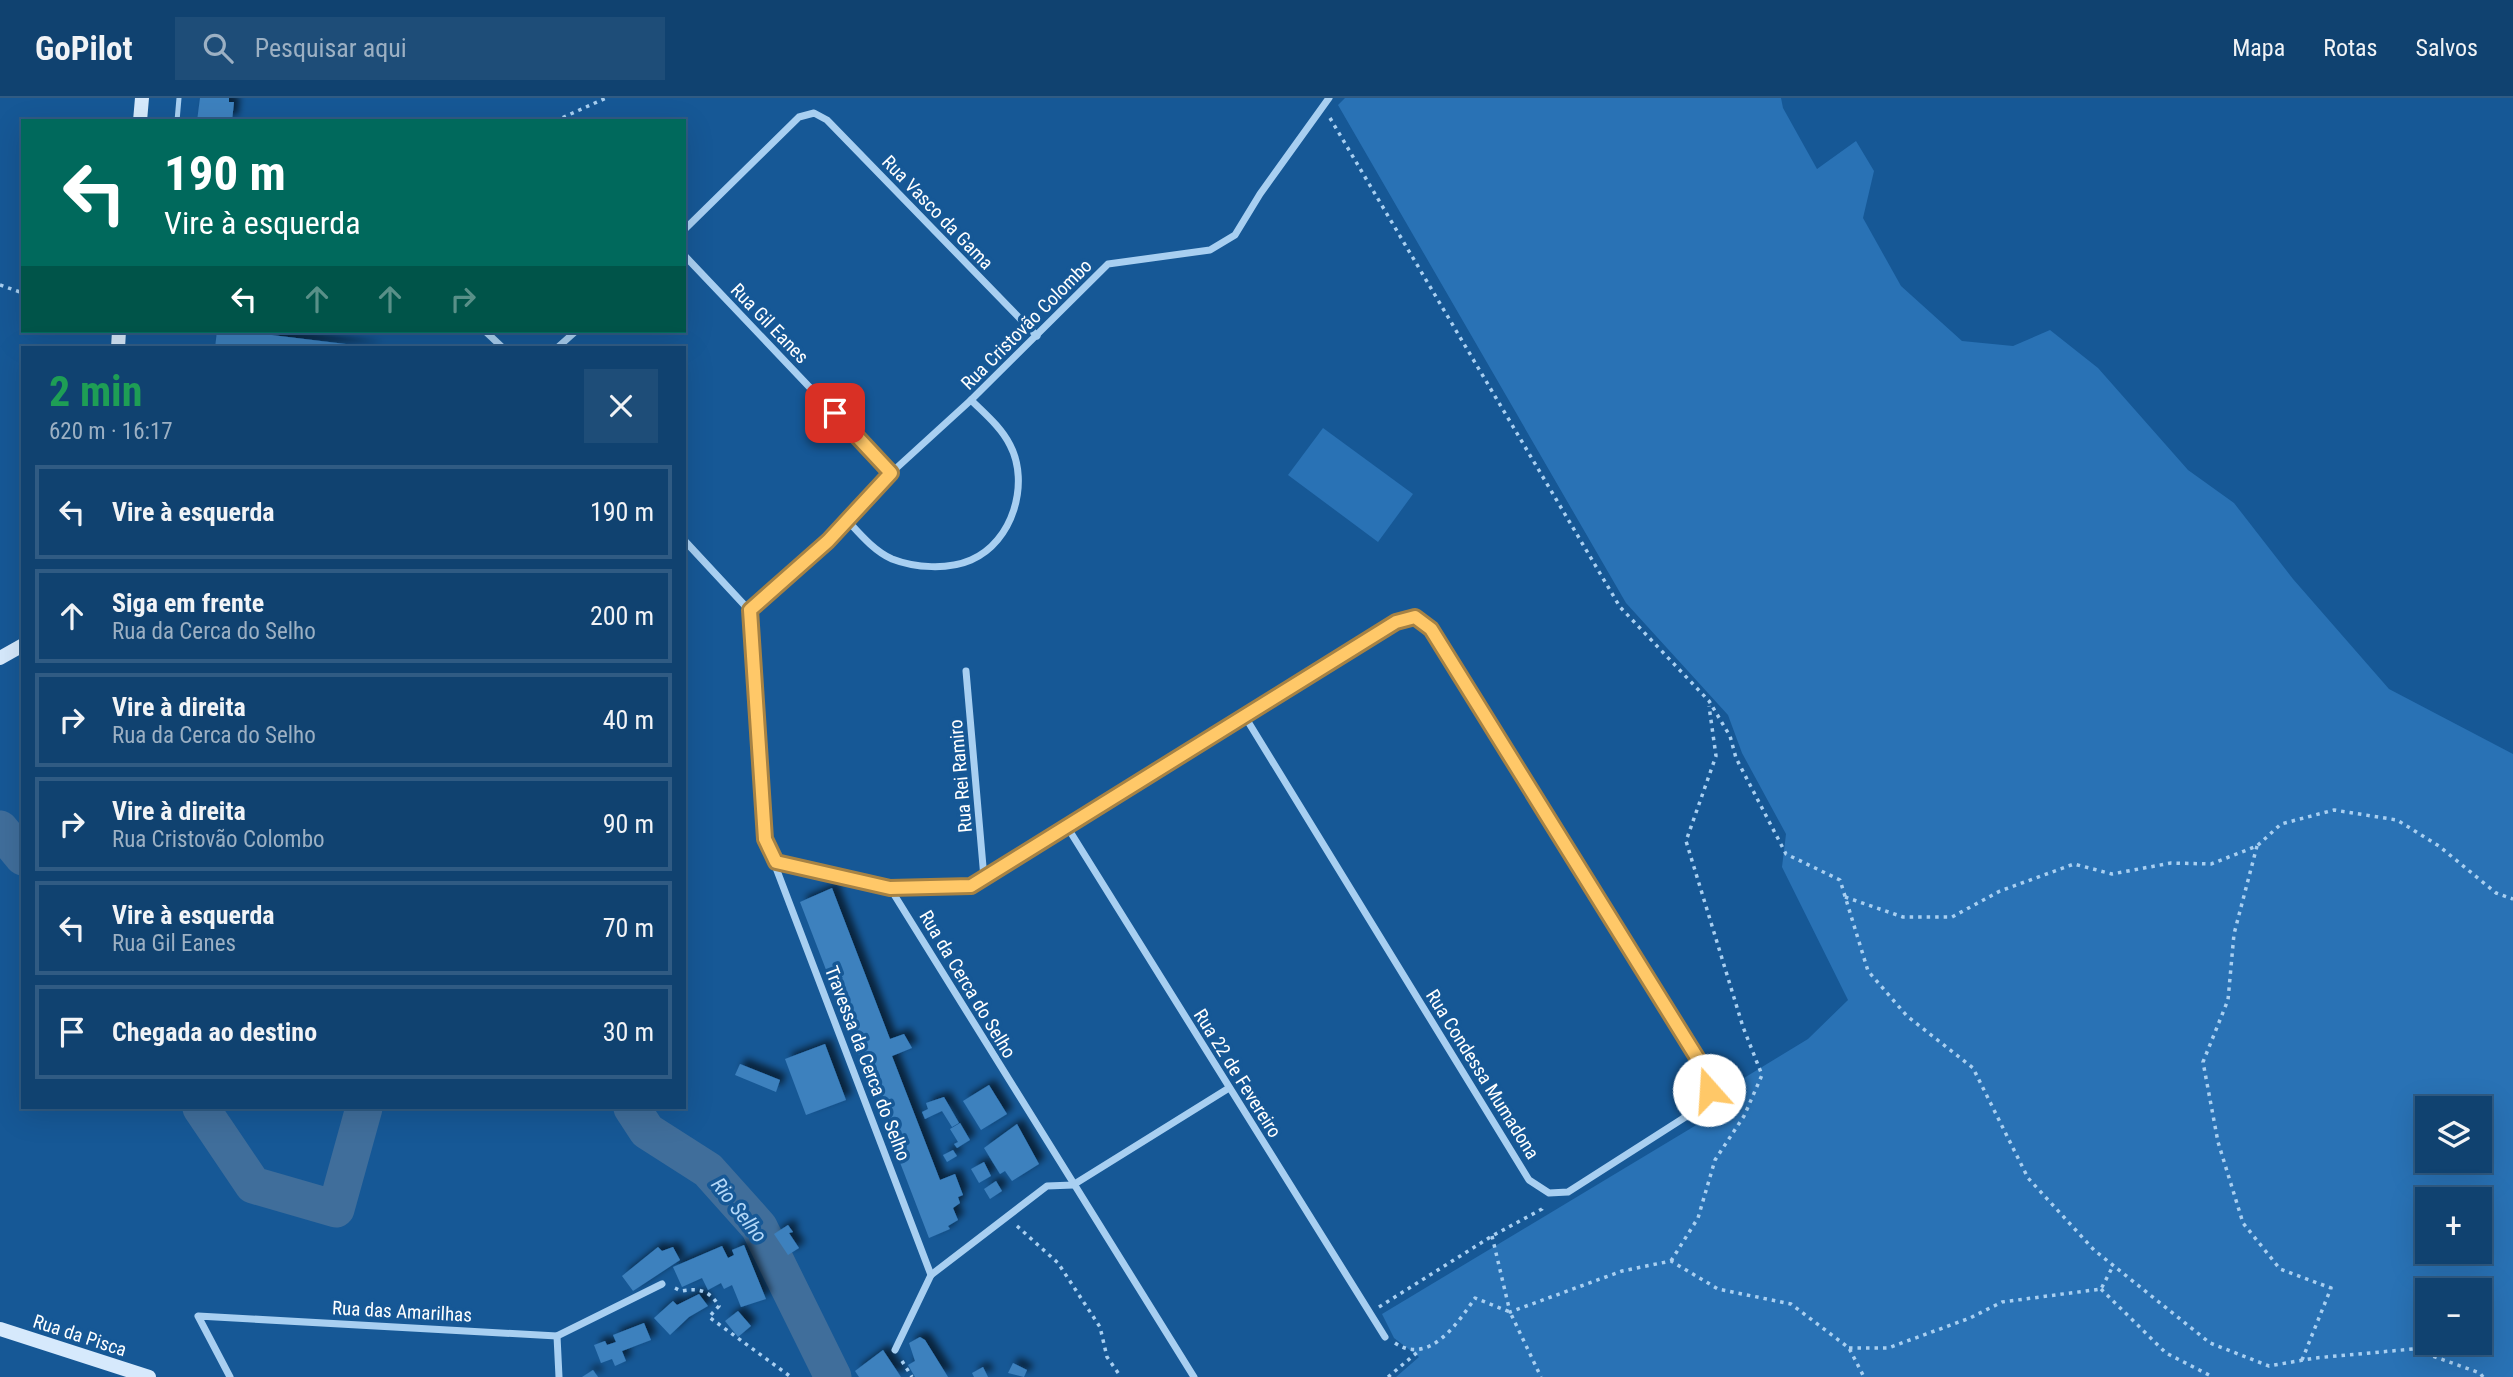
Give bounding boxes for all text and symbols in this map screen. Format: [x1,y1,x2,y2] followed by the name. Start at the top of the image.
[175,17,665,80] search box
[35,29,133,68] text: GoPilot
[199,29,237,67] icon: search
[255,33,407,63] text: Pesquisar aqui
[2232,34,2285,62] text: Mapa
[2323,34,2377,62] text: Rotas
[2415,34,2478,62] text: Salvos
[164,145,286,202] text: 190 m
[49,147,140,238] icon: left
[877,150,998,274] street label: Rua Vasco da Gama
[164,204,360,242] text: Vire à esquerda
[956,254,1097,395] street label: Rua Cristovão Colombo
[726,279,813,368] street label: Rua Gil Eanes
[225,280,263,318] icon: left
[298,280,336,318] icon: ahead
[371,280,409,318] icon: ahead
[444,280,482,318] icon: right
[49,367,142,416] text: 2 min
[584,369,658,443] button: close
[805,383,865,443] pin
[816,394,854,432] icon: arrive
[49,418,173,445] text: 620 m · 16:17
[53,493,91,531] icon: left
[112,497,275,527] text: Vire à esquerda
[590,497,654,527] text: 190 m
[112,588,264,618] text: Siga em frente
[53,597,91,635] icon: ahead
[590,601,654,631] text: 200 m
[112,618,316,645] text: Rua da Cerca do Selho
[112,692,246,722] text: Vire à direita
[53,701,91,739] icon: right
[603,705,654,735] text: 40 m
[944,718,977,833] street label: Rua Rei Ramiro
[112,722,316,749] text: Rua da Cerca do Selho
[112,796,246,826] text: Vire à direita
[53,805,91,843] icon: right
[603,809,654,839] text: 90 m
[112,826,325,853] text: Rua Cristovão Colombo
[112,900,275,930] text: Vire à esquerda
[914,906,1021,1062] street label: Rua da Cerca do Selho
[53,909,91,947] icon: left
[603,913,654,943] text: 70 m
[112,930,236,957] text: Rua Gil Eanes
[820,962,915,1164] street label: Travessa da Cerca do Selho
[1421,985,1544,1163] street label: Rua Condessa Mumadona
[1189,1005,1286,1142] street label: Rua 22 de Fevereiro
[53,1013,91,1051] icon: arrive
[112,1017,317,1047] text: Chegada ao destino
[603,1017,654,1047] text: 30 m
[1672,1053,1746,1127] position arrow
[2415,1096,2492,1355] map controls
[2415,1096,2492,1173] button: layers
[706,1173,772,1247] water label: Rio Selho
[2415,1187,2492,1264] button: +
[2415,1278,2492,1355] button: −
[331,1296,473,1327] street label: Rua das Amarilhas
[30,1310,130,1361] street label: Rua da Pisca

